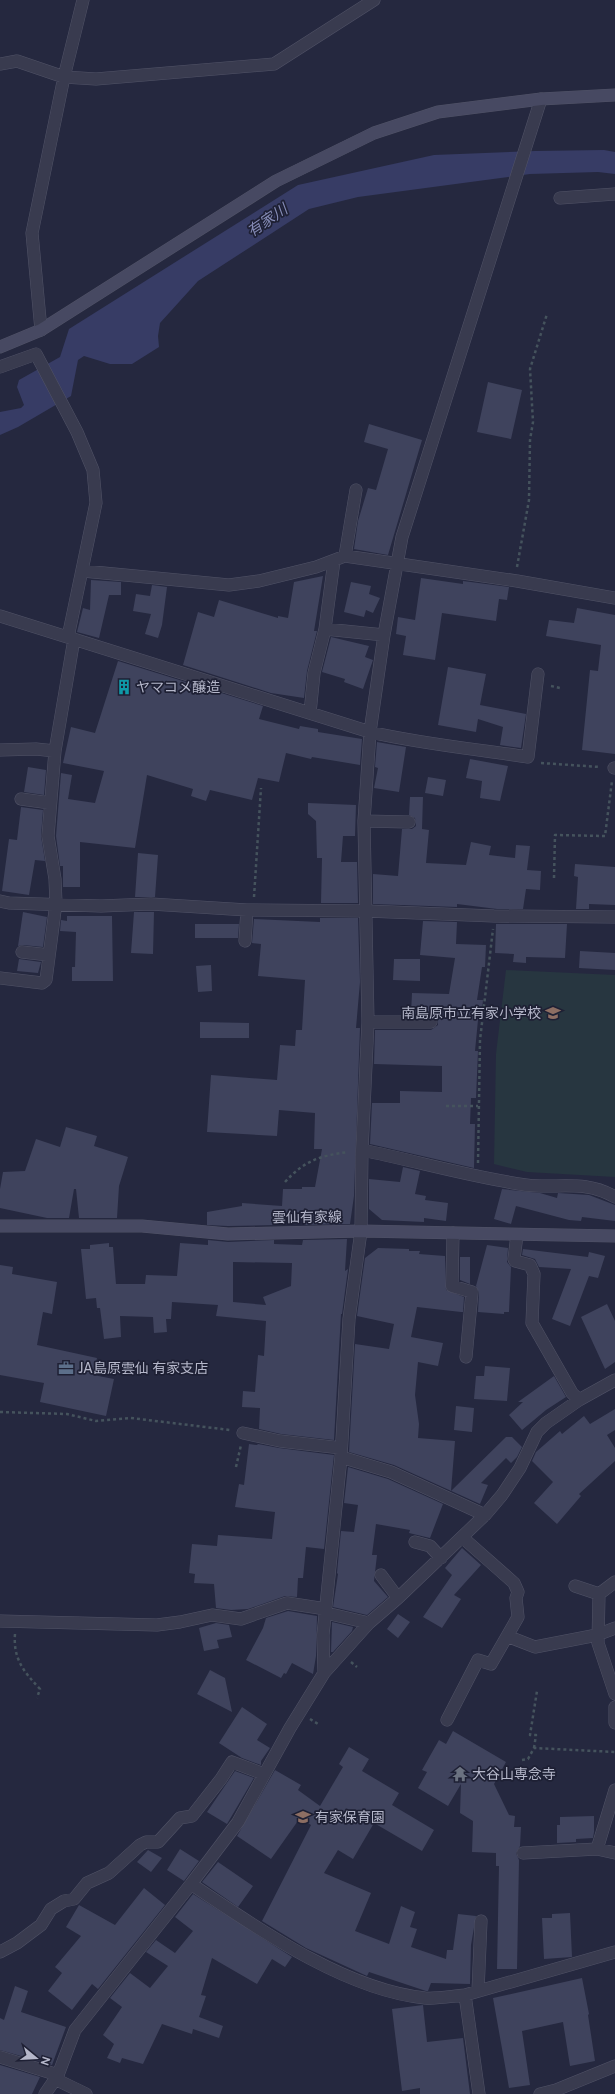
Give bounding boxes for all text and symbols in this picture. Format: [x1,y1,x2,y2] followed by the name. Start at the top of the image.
[244,199,292,240] water label: 有家川
[115,678,133,696] building icon: ヤマコメ醸造
[136,679,220,695] place label: ヤマコメ醸造
[544,1004,562,1022] school or university icon: 南島原市立有家小学校
[401,1005,541,1021] place label: 南島原市立有家小学校
[272,1208,342,1226] street label: 雲仙有家線
[57,1359,75,1377] office icon: JA島原雲仙 有家支店
[78,1360,208,1376] place label: JA島原雲仙 有家支店
[451,1765,469,1783] temple icon: 大谷山専念寺
[472,1766,556,1782] place label: 大谷山専念寺
[294,1808,312,1826] school or university icon: 有家保育園
[315,1809,385,1825] place label: 有家保育園
[16,2038,56,2078] north arrow
[38,2055,53,2067] text: N

